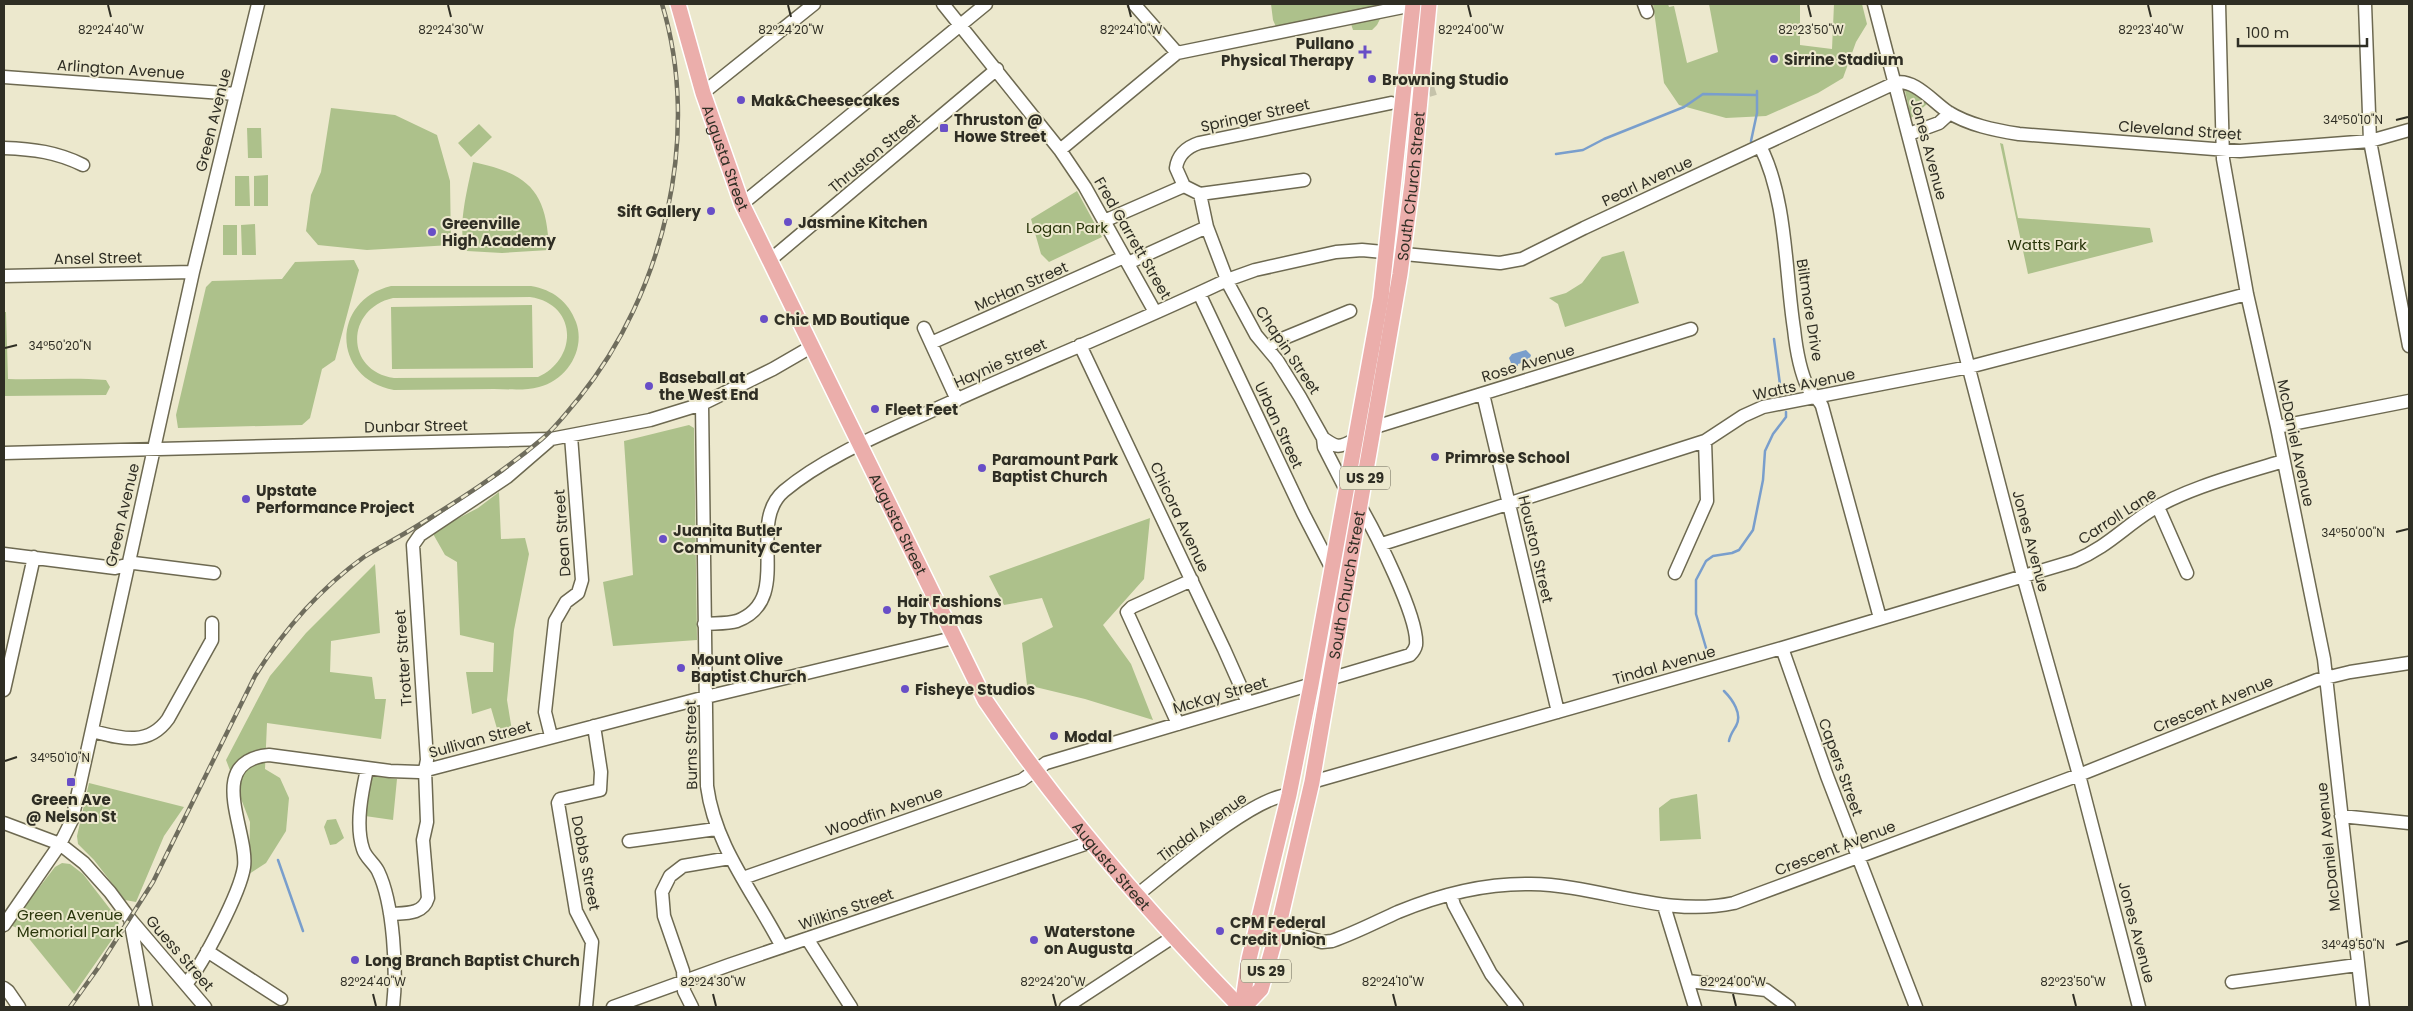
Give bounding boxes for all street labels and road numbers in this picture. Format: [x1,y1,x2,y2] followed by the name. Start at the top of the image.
[57,54,185,84] street label: Arlington Avenue
[190,66,236,174] street label: Green Avenue
[1199,93,1311,137] street label: Springer Street
[1905,96,1953,202] street label: Jones Avenue
[697,102,754,214] street label: Augusta Street
[824,109,924,197] street label: Thruston Street
[1391,111,1429,262] street label: South Church Street
[2118,115,2242,145] street label: Cleveland Street
[1598,151,1696,211] street label: Pearl Avenue
[1089,173,1177,303] street label: Fred Garrett Street
[54,247,142,269] street label: Ansel Street
[971,256,1071,316] street label: McHan Street
[1792,257,1828,363] street label: Biltmore Drive
[1251,302,1325,398] street label: Chapin Street
[950,333,1050,393] street label: Haynie Street
[1479,339,1577,387] street label: Rose Avenue
[1751,363,1857,405] street label: Watts Avenue
[1250,378,1308,472] street label: Urban Street
[2272,378,2320,508] street label: McDaniel Avenue
[364,415,468,437] street label: Dunbar Street
[1145,458,1215,576] street label: Chicora Avenue
[100,461,144,569] street label: Green Avenue
[1340,466,1390,489] road number: US 29
[865,469,932,578] street label: Augusta Street
[2074,483,2160,549] street label: Carroll Lane
[2007,488,2055,594] street label: Jones Avenue
[548,489,576,577] street label: Dean Street
[1513,493,1559,605] street label: Houston Street
[1323,509,1369,661] street label: South Church Street
[389,609,417,707] street label: Trotter Street
[1610,640,1718,690] street label: Tindal Avenue
[2150,670,2276,738] street label: Crescent Avenue
[1170,671,1270,719] street label: McKay Street
[680,700,702,790] street label: Burns Street
[426,715,534,763] street label: Sullivan Street
[1814,715,1868,819] street label: Capers Street
[823,781,945,841] street label: Woodfin Avenue
[2311,782,2345,912] street label: McDaniel Avenue
[1153,787,1251,867] street label: Tindal Avenue
[567,814,605,912] street label: Dobbs Street
[1771,815,1899,881] street label: Crescent Avenue
[1068,816,1156,915] street label: Augusta Street
[2113,879,2161,985] street label: Jones Avenue
[796,883,896,935] street label: Wilkins Street
[141,911,219,995] street label: Guess Street
[1241,959,1291,982] road number: US 29

